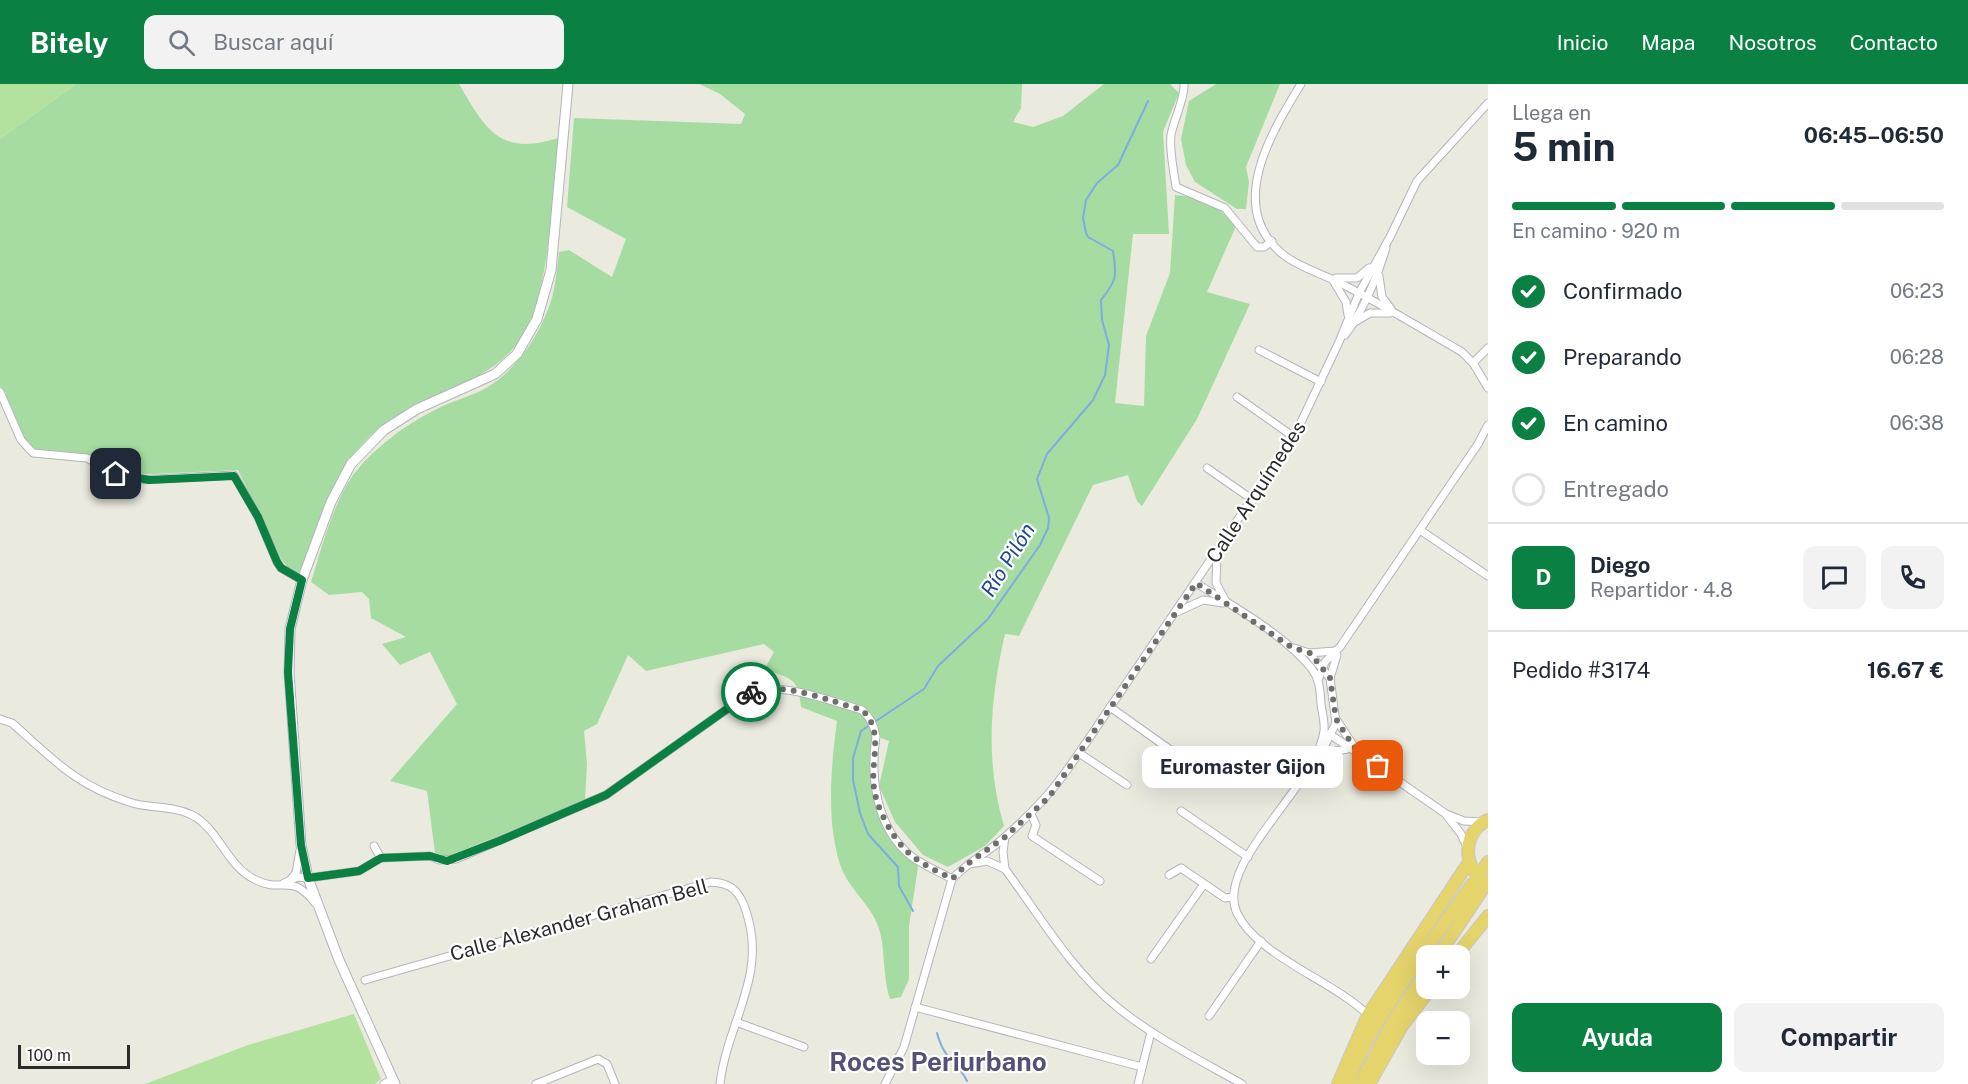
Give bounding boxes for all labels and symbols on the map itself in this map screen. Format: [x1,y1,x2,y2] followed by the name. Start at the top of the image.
[1201,416,1311,568] street label: Calle Arquímedes
[90,448,141,499] pin
[975,518,1040,601] water label: Río Pilón
[721,662,781,722] courier
[1352,740,1403,791] pin
[1141,745,1342,787] callout: Euromaster Gijon
[447,874,711,966] street label: Calle Alexander Graham Bell
[18,1042,130,1070] scale bar
[829,1046,1047,1077] district label: Roces Periurbano

